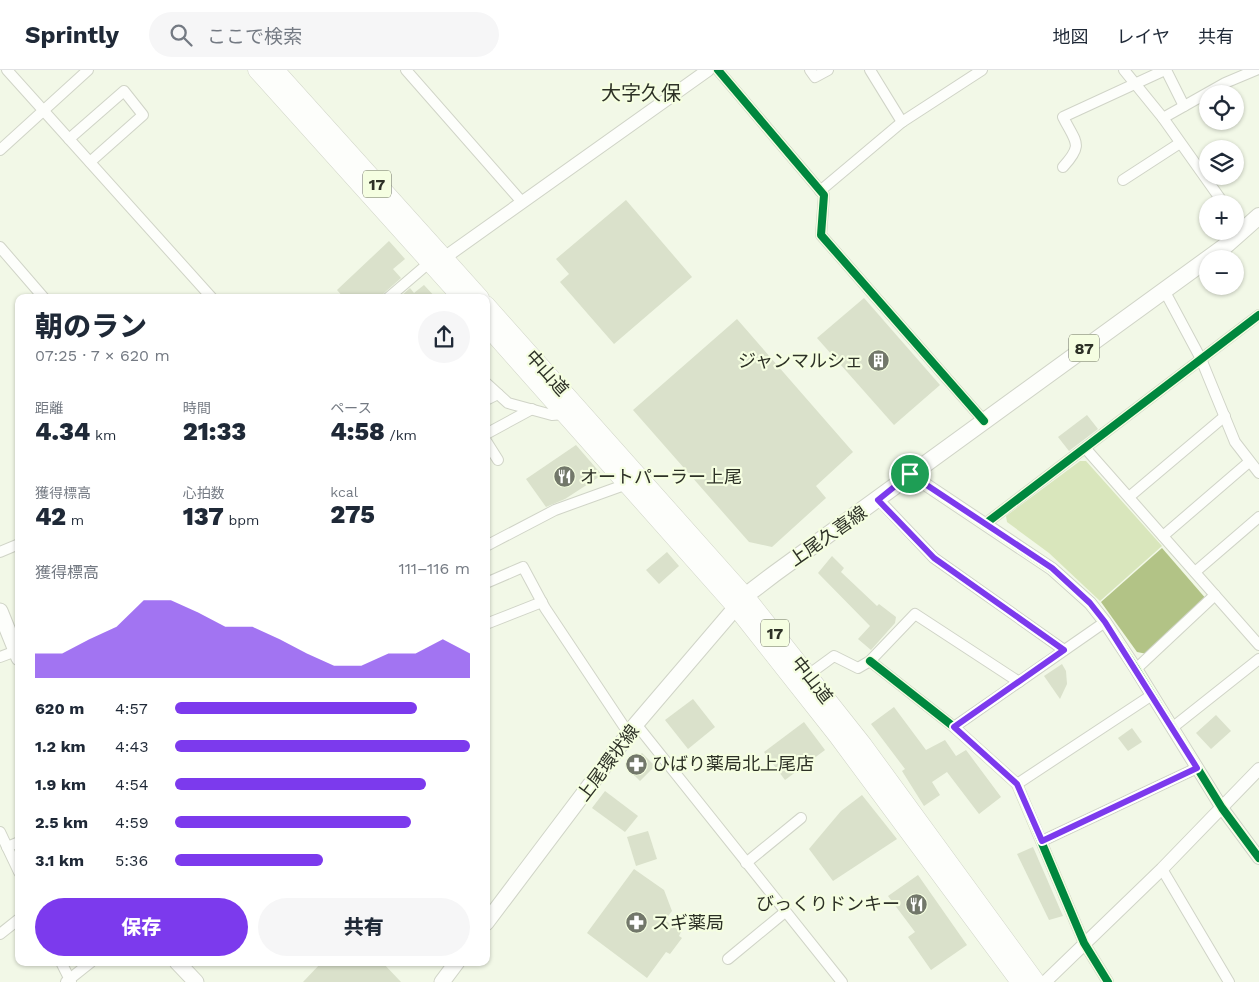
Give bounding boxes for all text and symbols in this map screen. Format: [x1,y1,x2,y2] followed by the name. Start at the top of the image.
[149,12,499,57] search box
[25,21,119,49] text: Sprintly
[167,21,195,49] icon: search
[207,25,302,48] text: ここで検索
[1053,26,1089,47] text: 地図
[1117,26,1170,47] text: レイヤ
[1198,26,1234,47] text: 共有
[601,81,681,105] district label: 大字久保
[1199,85,1244,295] map controls
[1199,85,1244,130] button: locate
[1199,140,1244,185] button: layers
[363,170,391,198] road number: 17
[1199,195,1244,240] button: +
[1199,250,1244,295] button: −
[35,310,147,343] text: 朝のラン
[418,311,470,363] button: share
[1069,334,1099,362] road number: 87
[35,346,170,365] text: 07:25 · 7 × 620 m
[522,346,573,400] street label: 中山道
[867,349,891,373] building icon: ジャンマルシェ
[738,350,863,371] place label: ジャンマルシェ
[35,400,63,416] text: 距離
[183,400,211,416] text: 時間
[330,400,372,416] text: ペース
[35,417,90,446] text: 4.34
[183,417,246,446] text: 21:33
[330,417,385,446] text: 4:58
[90,427,116,443] text: km
[385,427,417,443] text: /km
[889,453,931,495] pin
[896,460,924,488] icon: arrive
[552,465,576,489] restaurant icon: オートパーラー上尾
[580,466,742,487] place label: オートパーラー上尾
[330,484,358,500] text: kcal
[35,485,91,501] text: 獲得標高
[183,485,225,501] text: 心拍数
[330,500,375,529] text: 275
[785,501,871,570] street label: 上尾久喜線
[35,502,66,531] text: 42
[183,502,224,531] text: 137
[66,512,84,528] text: m
[224,512,259,528] text: bpm
[398,559,470,578] text: 111–116 m
[35,563,99,582] text: 獲得標高
[761,620,789,646] road number: 17
[787,652,837,707] street label: 中山道
[35,699,84,718] text: 620 m
[115,699,148,718] text: 4:57
[572,720,643,805] street label: 上尾環状線
[35,737,86,756] text: 1.2 km
[115,737,149,756] text: 4:43
[624,752,648,776] pharmacy icon: ひばり薬局北上尾店
[652,753,814,774] place label: ひばり薬局北上尾店
[35,775,86,794] text: 1.9 km
[115,775,149,794] text: 4:54
[35,813,88,832] text: 2.5 km
[115,813,149,832] text: 4:59
[35,851,84,870] text: 3.1 km
[115,851,148,870] text: 5:36
[904,892,928,916] restaurant icon: びっくりドンキー
[756,893,900,914] place label: びっくりドンキー
[35,898,248,956] button: 保存
[258,898,470,956] button: 共有
[624,911,648,935] pharmacy icon: スギ薬局
[652,912,724,933] place label: スギ薬局

